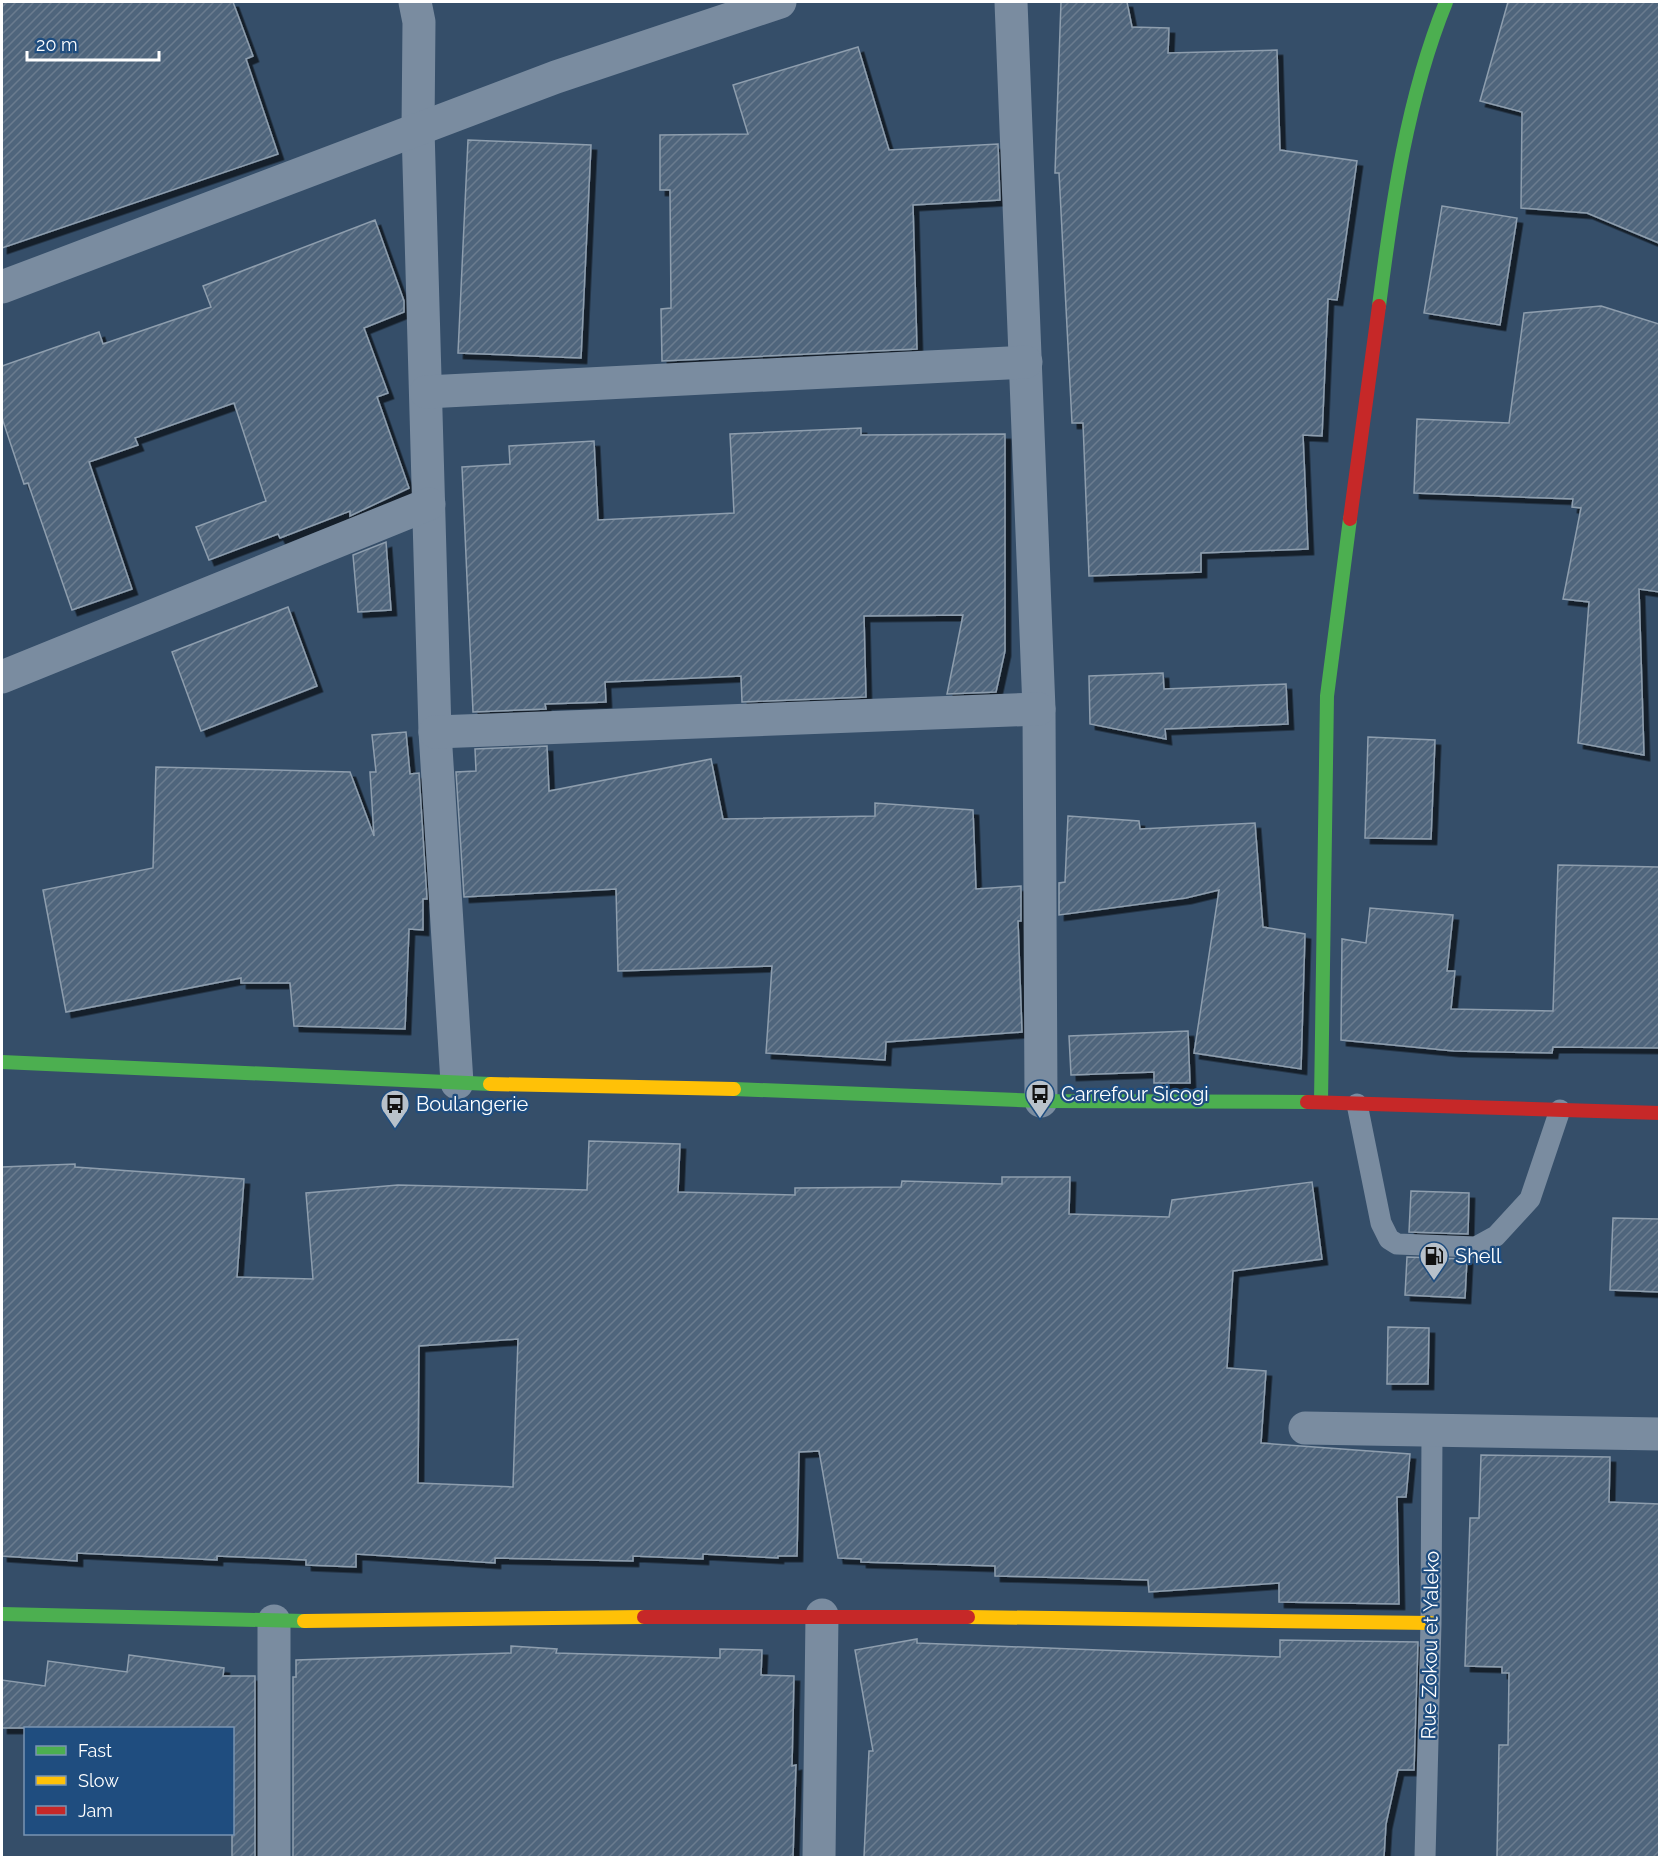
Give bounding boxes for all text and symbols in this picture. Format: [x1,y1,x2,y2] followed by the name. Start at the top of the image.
[27,24,159,62] scale bar
[36,34,78,55] text: 20 m
[1024,1078,1056,1120] bus stop icon: Carrefour Sicogi
[1061,1082,1209,1106] place label: Carrefour Sicogi
[379,1088,411,1130] bus stop icon: Boulangerie
[416,1092,529,1116] place label: Boulangerie
[1418,1240,1450,1282] fuel station icon: Shell
[1455,1244,1502,1268] place label: Shell
[1416,1550,1444,1740] street label: Rue Zokou et Yaleko
[24,1727,234,1835] legend
[78,1740,112,1761] text: Fast
[78,1770,119,1791] text: Slow
[78,1800,113,1821] text: Jam

